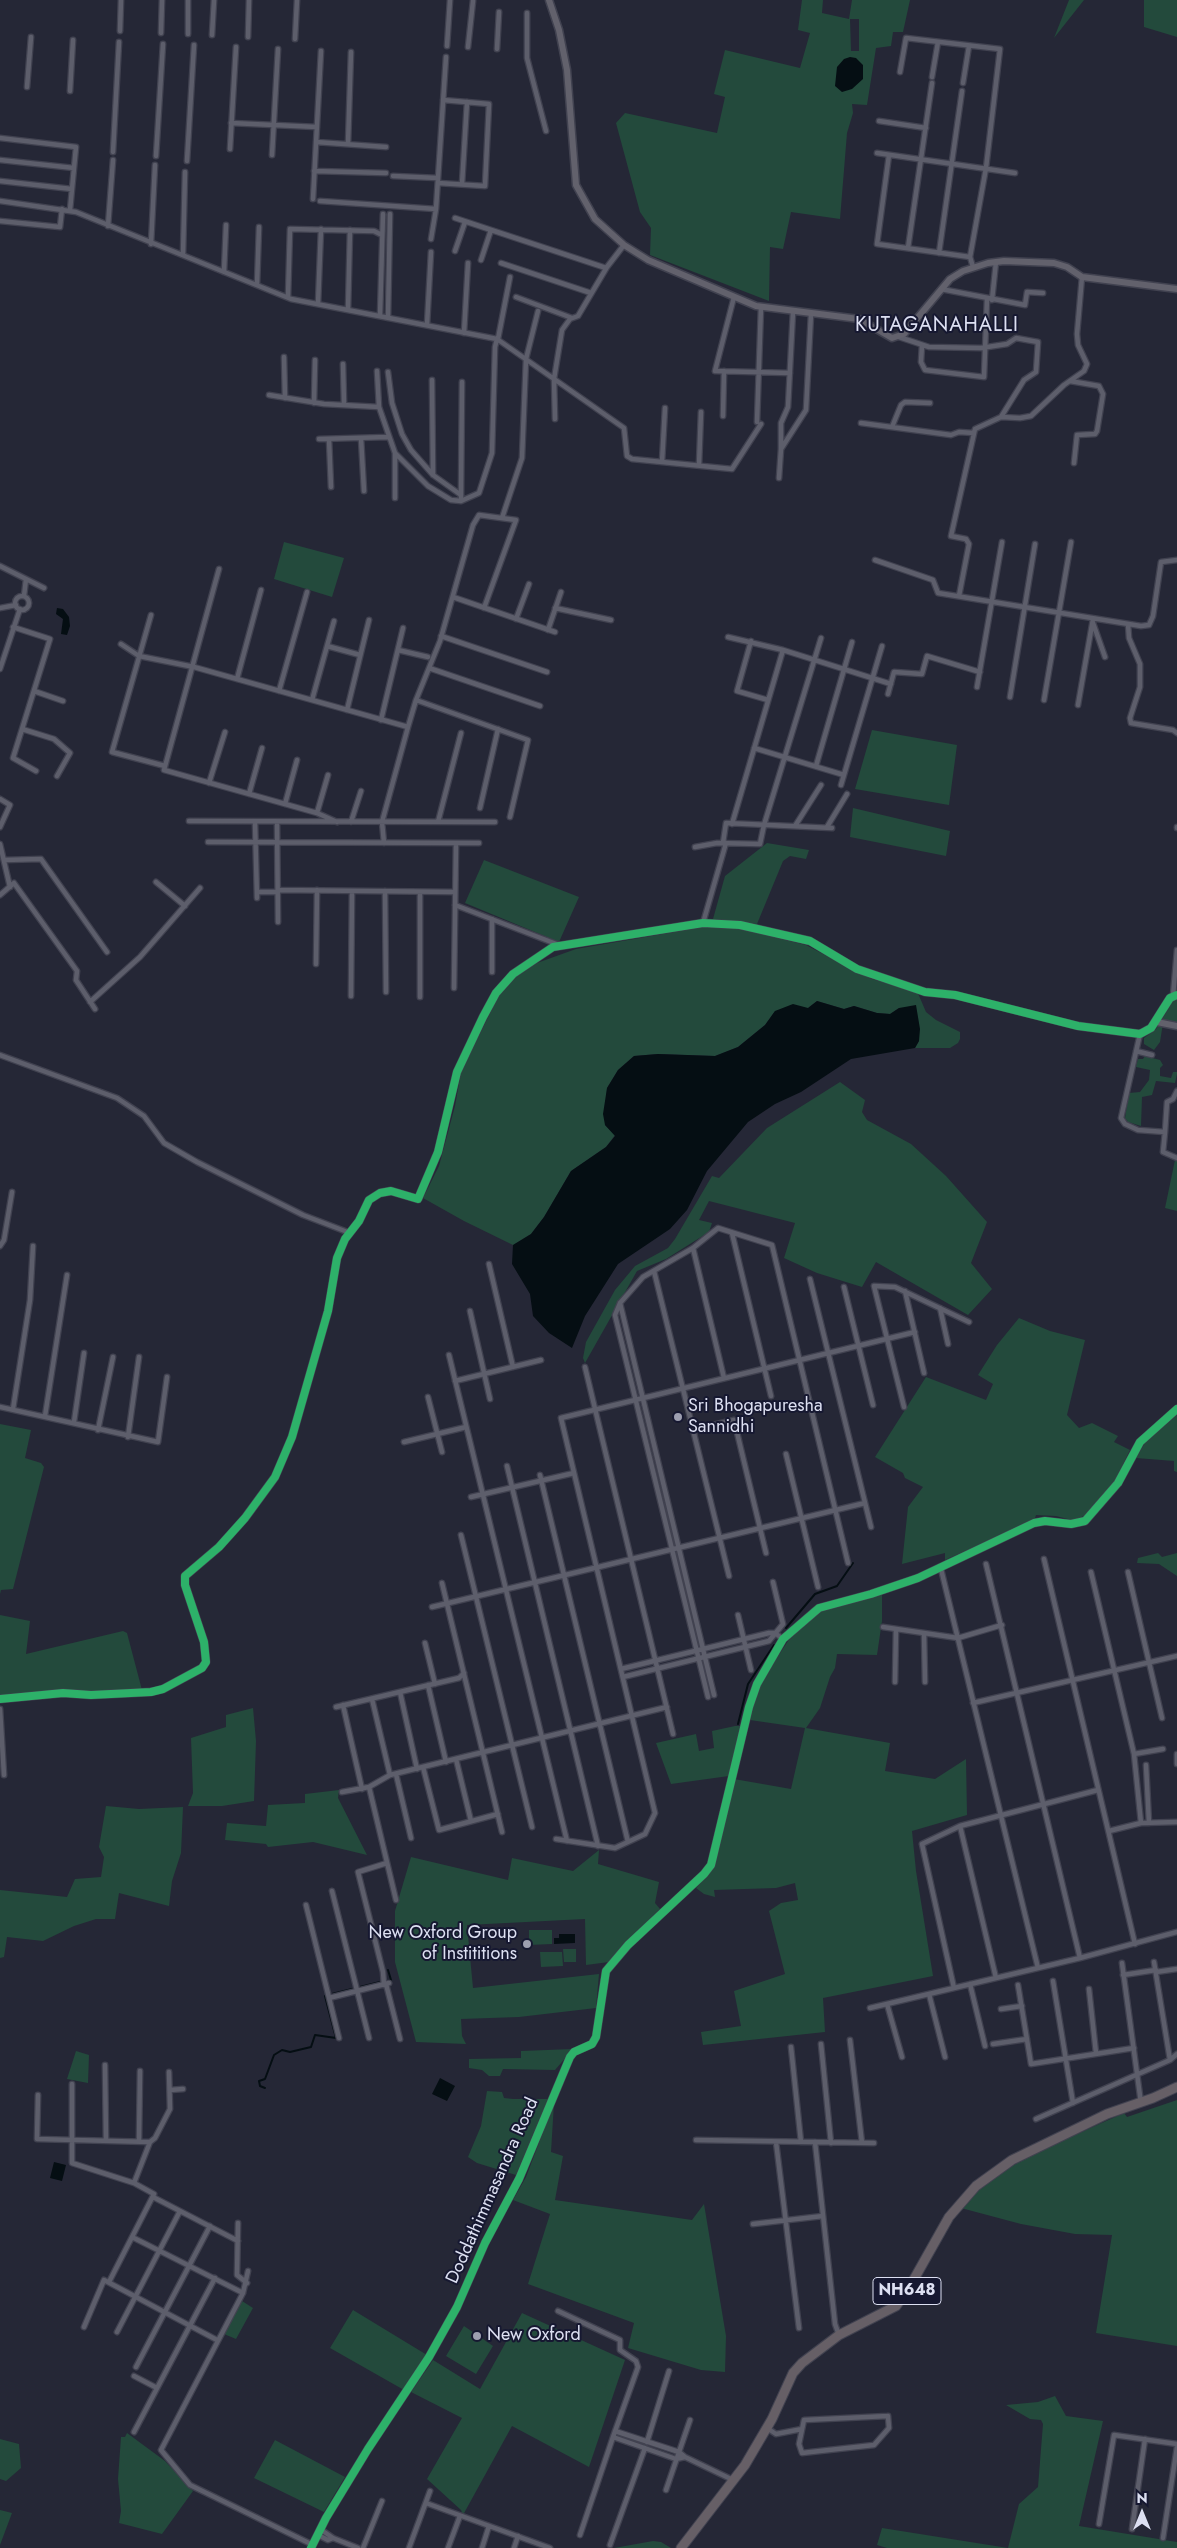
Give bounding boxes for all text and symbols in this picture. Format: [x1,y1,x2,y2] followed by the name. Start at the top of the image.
[853,314,1021,338] district label: KUTAGANAHALLI
[688,1396,823,1438] place label: Sri Bhogapuresha Sannidhi
[672,1411,684,1423] marker: Sri Bhogapuresha Sannidhi
[368,1923,517,1966] place label: New Oxford Group of Instititions
[521,1938,533,1950] marker: New Oxford Group of Instititions
[442,2095,544,2287] street label: Doddathimmasandra Road
[873,2278,941,2304] road number: NH648
[487,2325,581,2347] place label: New Oxford
[471,2330,483,2342] marker: New Oxford
[1117,2488,1167,2538] north arrow
[1136,2488,1148,2508] text: N

